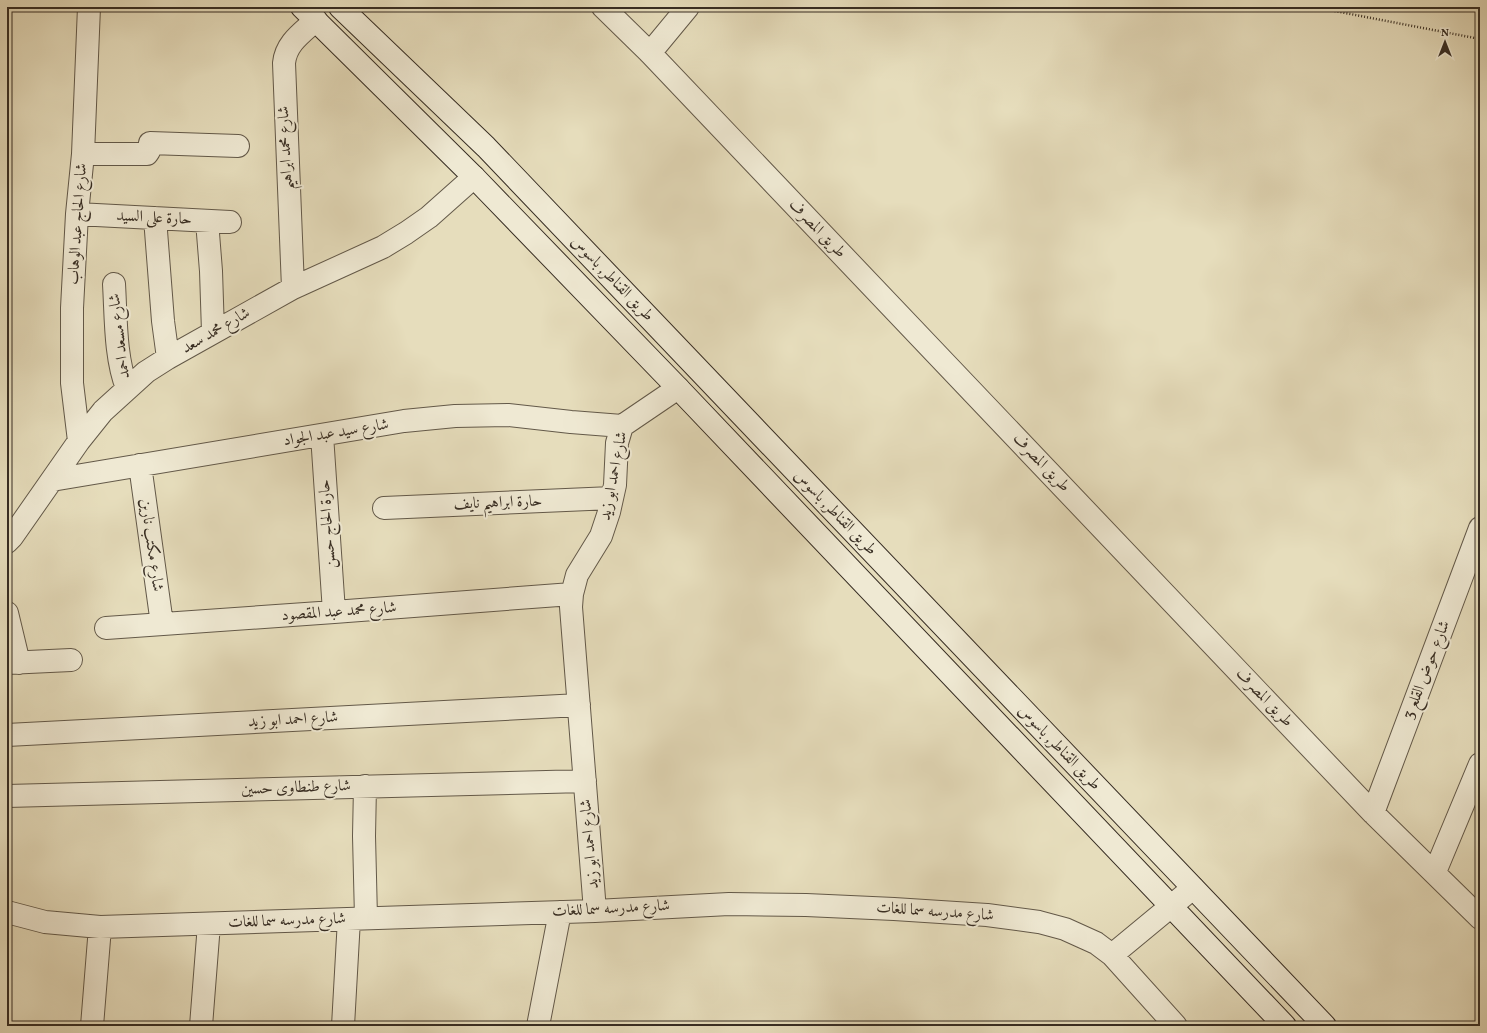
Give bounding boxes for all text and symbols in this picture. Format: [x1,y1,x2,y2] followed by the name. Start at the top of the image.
[1425,22,1465,62] north arrow
[1441,26,1449,41] text: N
[273,105,303,191] street label: شارع محمد ابراهيم
[63,162,95,286] street label: شارع الحاج عبد الوهاب
[783,195,851,263] street label: طريق المصرف
[116,205,192,231] street label: حارة على السيد
[565,231,659,327] street label: طريق القناطر, باسوس
[104,292,137,380] street label: شارع مسعد احمد
[178,303,255,360] street label: شارع محمد سعد
[282,414,391,453] street label: شارع سيد عبد الجواد
[1007,429,1075,497] street label: طريق المصرف
[595,430,634,523] street label: شارع احمد ابو زيد
[788,465,882,561] street label: طريق القناطر, باسوس
[314,479,344,569] street label: حارة الحاج حسن
[453,490,543,520] street label: حارة ابراهيم نايف
[133,497,168,593] street label: شارع مكتب نارين
[281,597,397,628] street label: شارع محمد عبد المقصود
[1398,617,1459,724] street label: شارع حوض القلع 3
[1230,664,1298,732] street label: طريق المصرف
[1012,700,1106,796] street label: طريق القناطر, باسوس
[247,707,339,734] street label: شارع احمد ابو زيد
[241,775,351,802] street label: شارع طنطاوى حسين
[575,798,606,890] street label: شارع احمد ابو زيد
[552,895,671,924] street label: شارع مدرسه سما للغات
[875,897,995,928] street label: شارع مدرسه سما للغات
[228,908,346,935] street label: شارع مدرسه سما للغات

